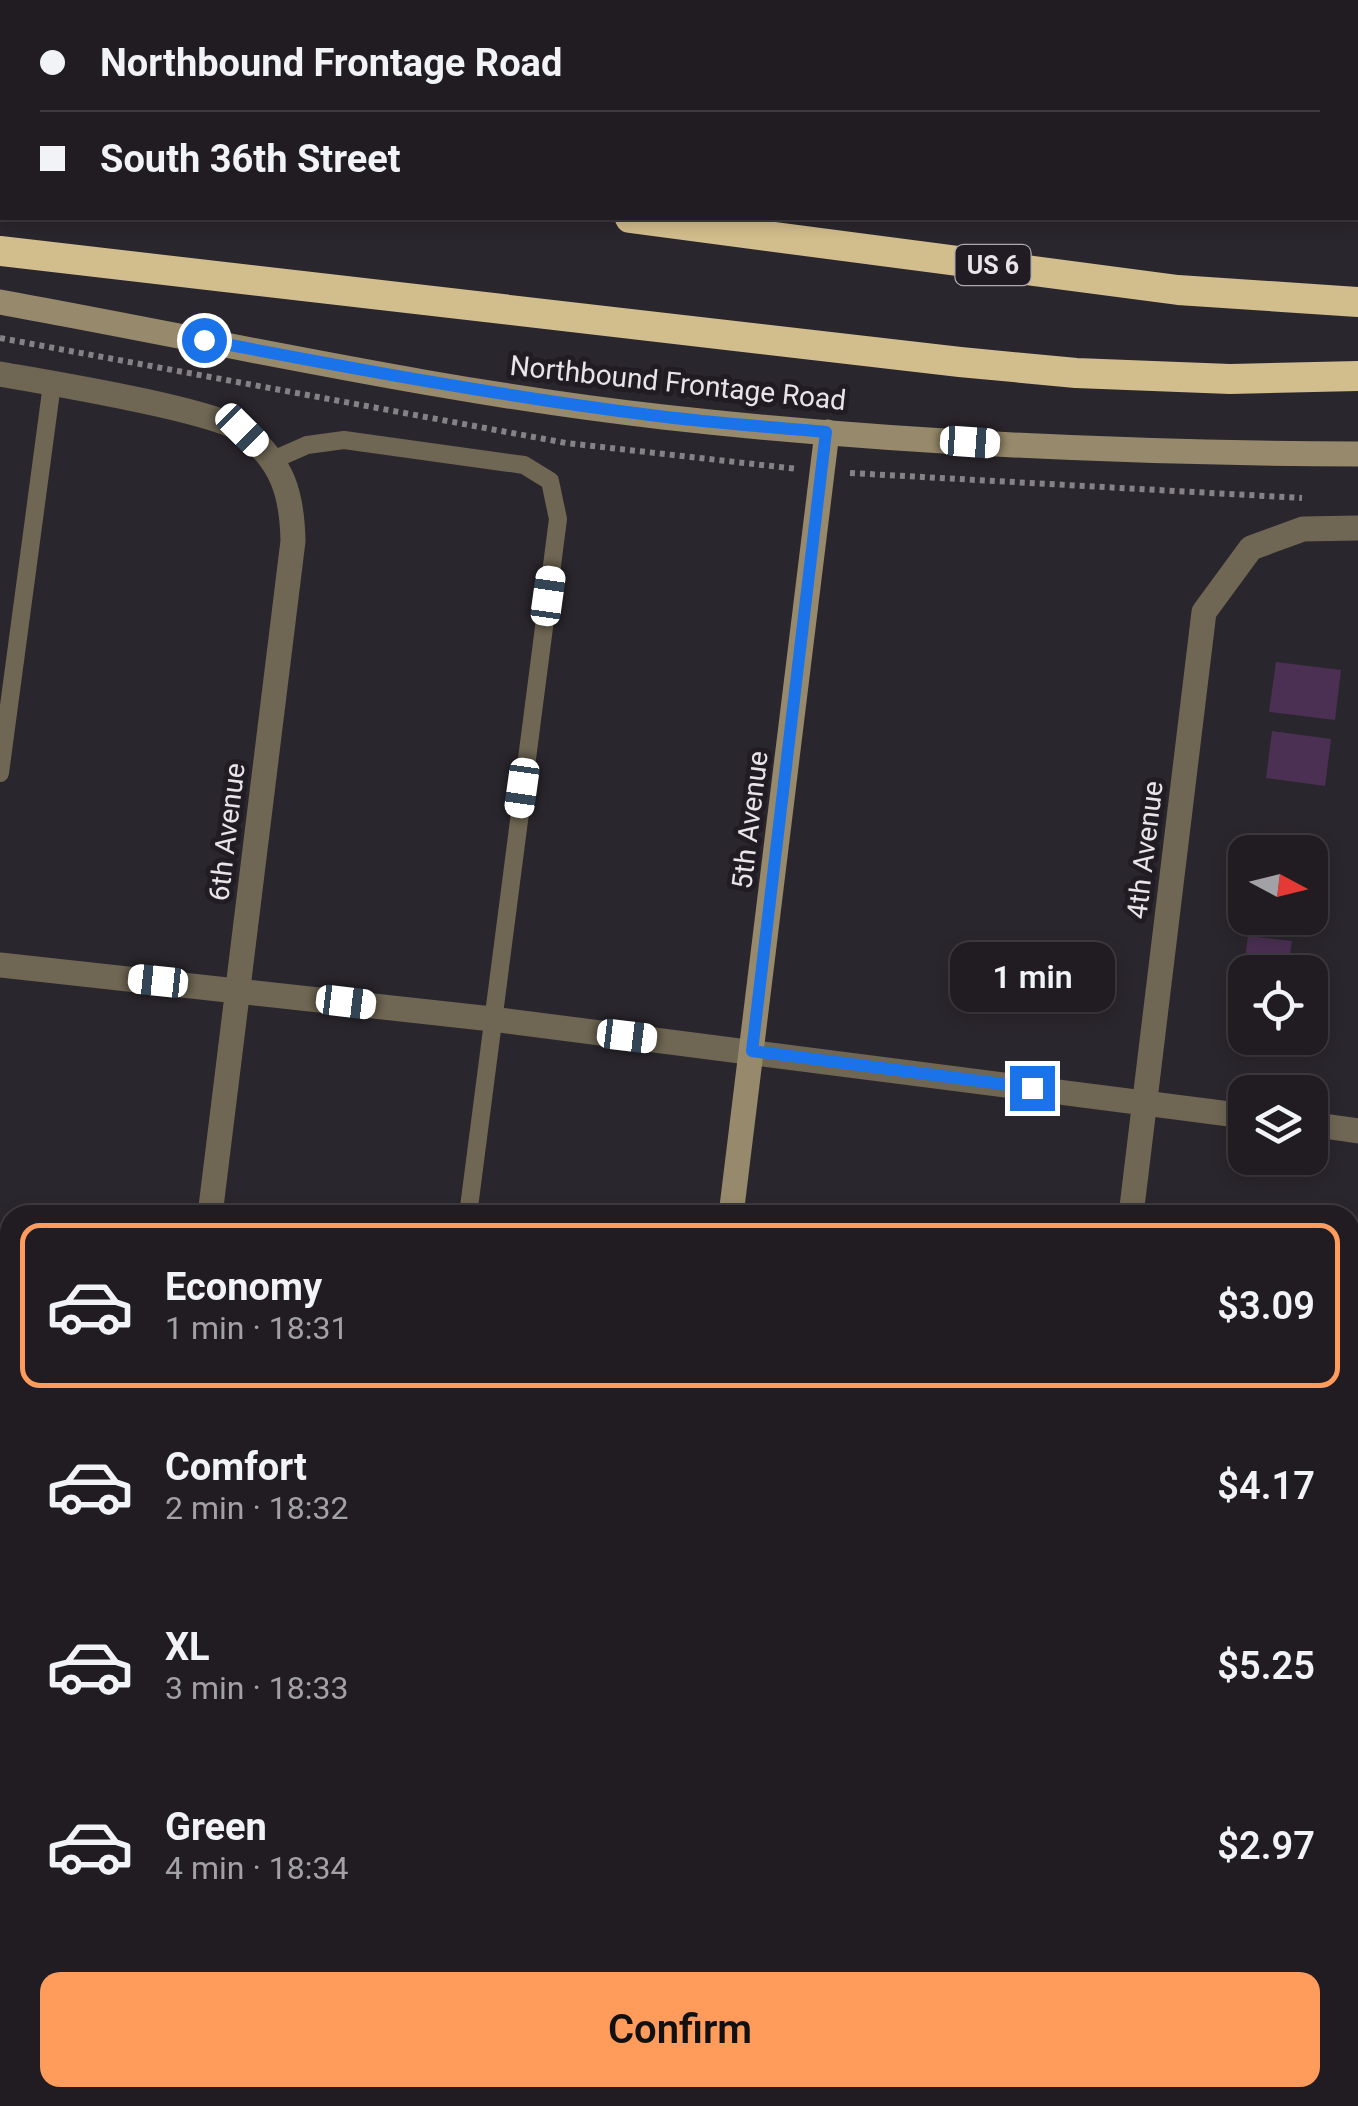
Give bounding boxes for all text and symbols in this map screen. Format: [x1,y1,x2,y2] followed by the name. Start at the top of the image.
[100,41,562,85] text: Northbound Frontage Road
[100,137,401,181] text: South 36th Street
[956,245,1030,285] road number: US 6
[182,318,227,363] route start
[508,349,848,417] street label: Northbound Frontage Road
[210,398,274,462] car
[939,425,1001,459] car
[529,564,567,628] car
[725,749,775,891] street label: 5th Avenue
[503,756,541,820] car
[202,761,252,903] street label: 6th Avenue
[1120,779,1170,921] street label: 4th Avenue
[1228,835,1328,935] north arrow
[1228,835,1328,1175] map controls
[950,943,1114,1013] callout: 1 min
[1228,955,1328,1055] button: locate
[992,958,1073,996] text: 1 min
[127,963,189,999] car
[314,983,378,1021] car
[595,1017,659,1055] car
[1010,1066,1055,1111] route end
[1228,1075,1328,1175] button: layers
[45,1261,135,1351] icon: car
[165,1265,322,1309] text: Economy
[1217,1284,1315,1328] text: $3.09
[165,1309,348,1347] text: 1 min · 18:31
[45,1441,135,1531] icon: car
[165,1445,307,1489] text: Comfort
[1217,1464,1315,1508] text: $4.17
[165,1489,348,1527] text: 2 min · 18:32
[45,1621,135,1711] icon: car
[165,1625,210,1669] text: XL
[1217,1644,1315,1688] text: $5.25
[165,1669,348,1707] text: 3 min · 18:33
[45,1801,135,1891] icon: car
[165,1805,267,1849] text: Green
[1217,1824,1315,1868] text: $2.97
[165,1849,348,1887] text: 4 min · 18:34
[40,1972,1320,2087] button: Confirm

